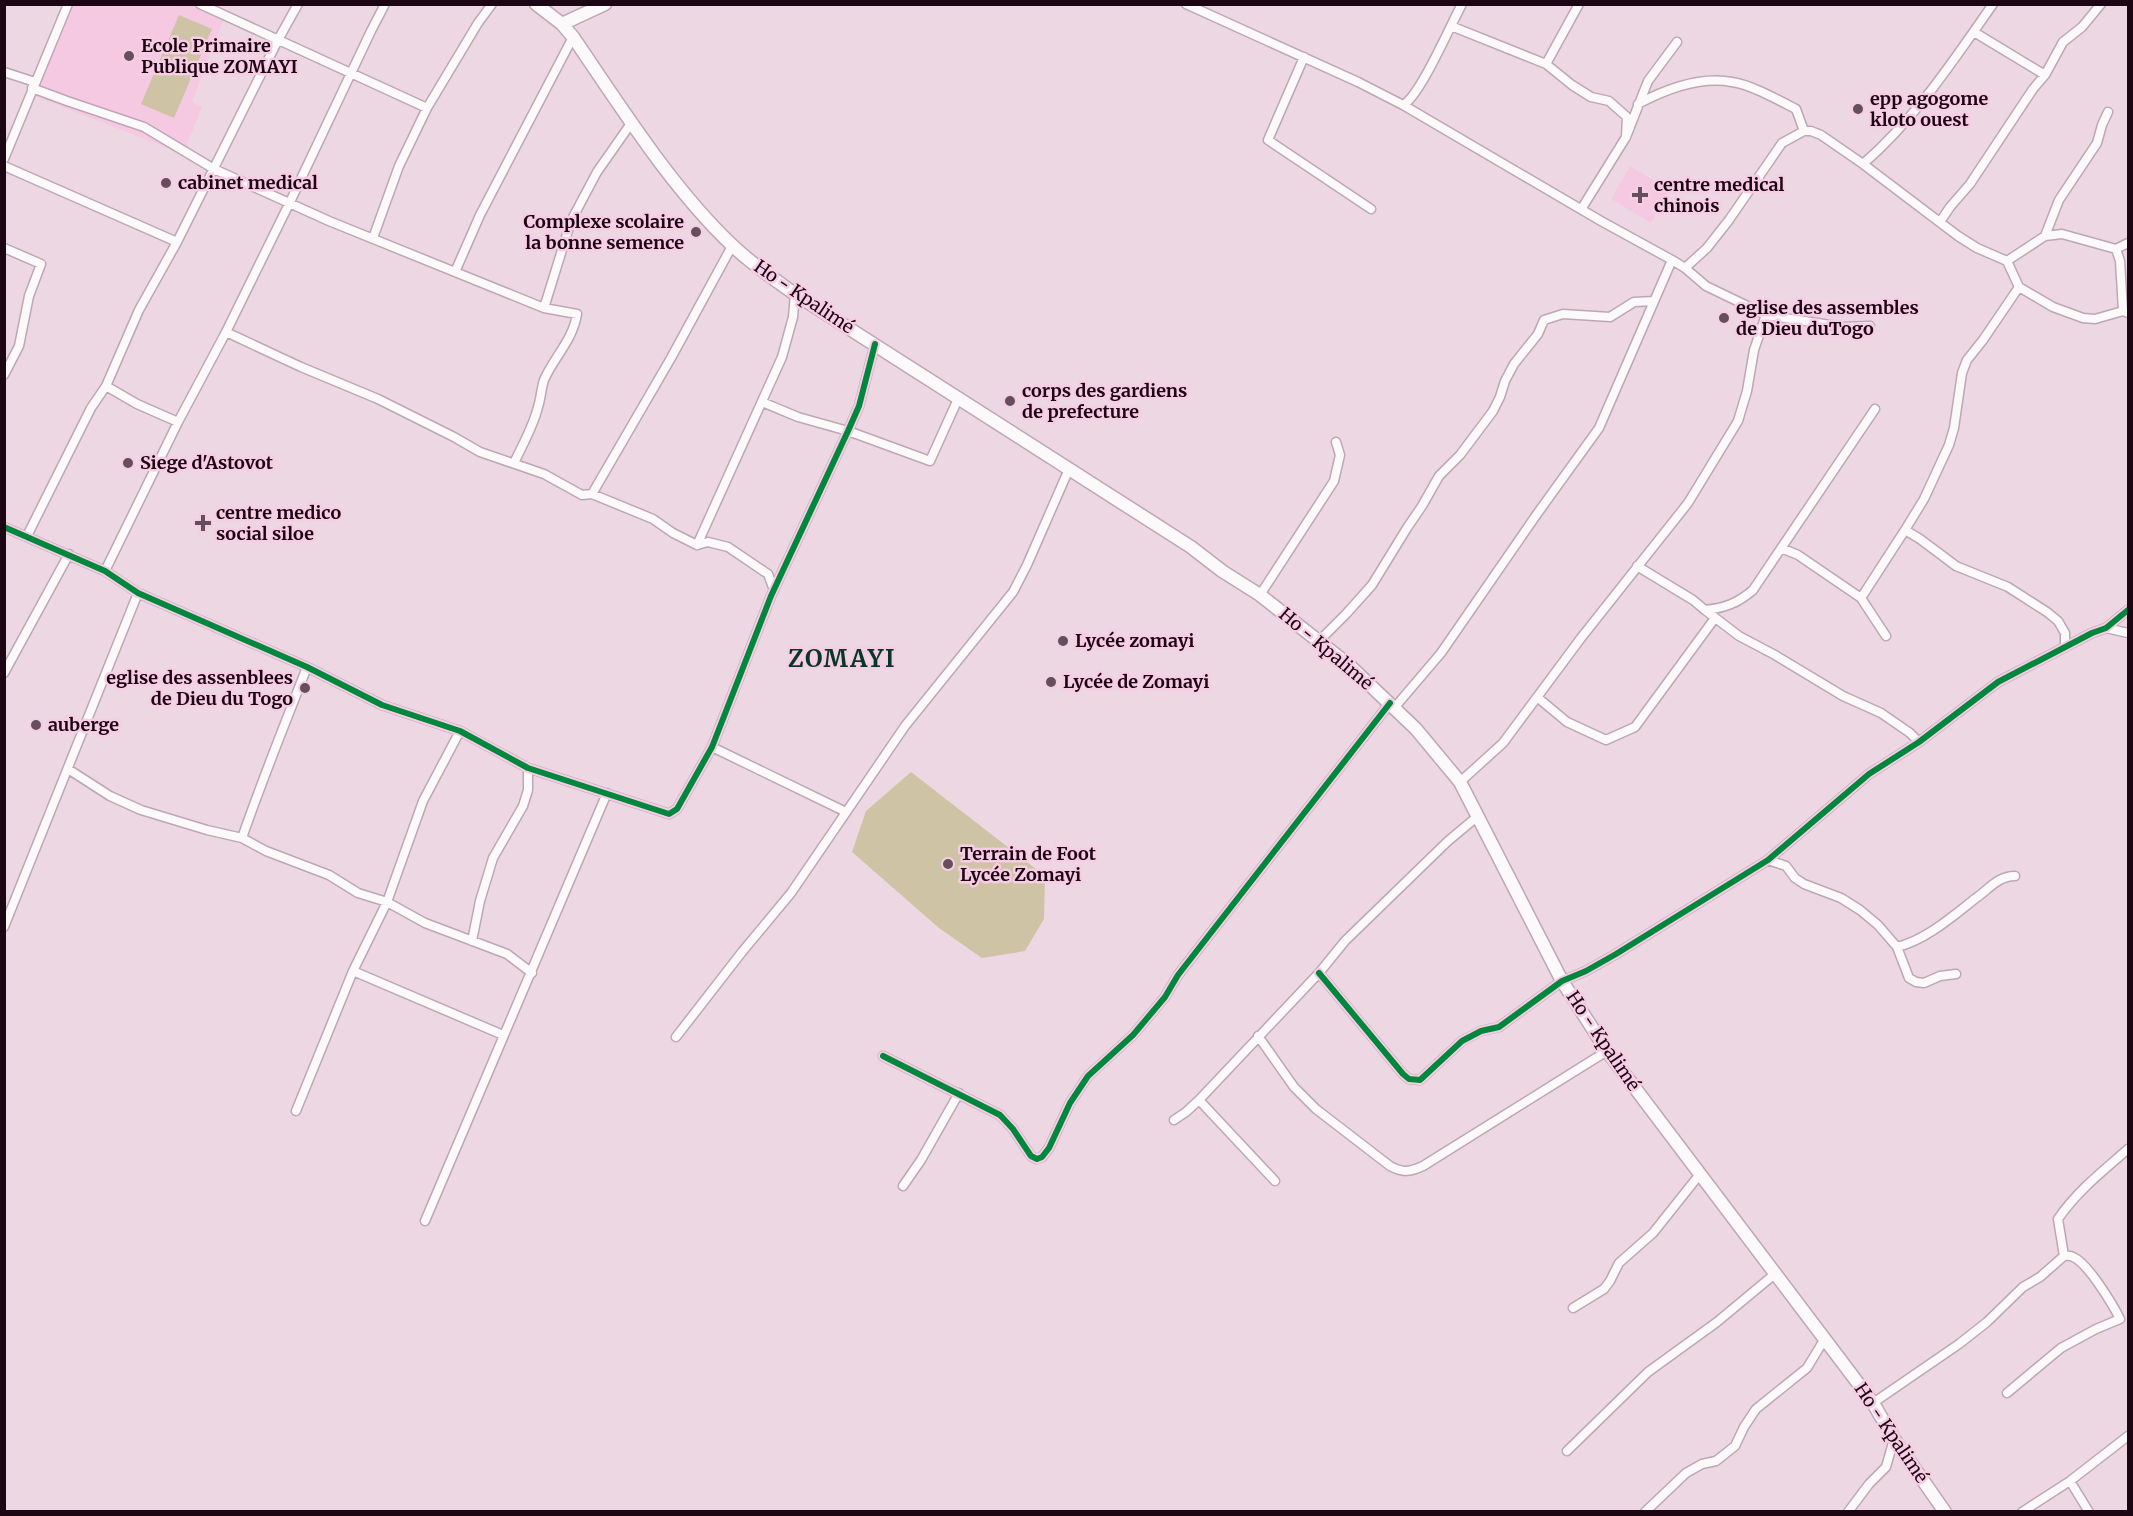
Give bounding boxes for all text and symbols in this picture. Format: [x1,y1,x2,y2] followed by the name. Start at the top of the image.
[141,34,298,78] place label: Ecole Primaire Publique ZOMAYI
[122,49,136,63] marker: Ecole Primaire Publique ZOMAYI
[1870,87,1988,131] place label: epp agogome kloto ouest
[1851,102,1865,116] marker: epp agogome kloto ouest
[178,171,318,194] place label: cabinet medical
[1654,173,1785,217] place label: centre medical chinois
[159,176,173,190] marker: cabinet medical
[1631,186,1649,204] marker: centre medical chinois
[523,210,684,254] place label: Complexe scolaire la bonne semence
[689,225,703,239] marker: Complexe scolaire la bonne semence
[750,255,859,339] street label: Ho - Kpalimé
[1736,296,1919,340] place label: eglise des assembles de Dieu duTogo
[1717,311,1731,325] marker: eglise des assembles de Dieu duTogo
[1022,379,1187,423] place label: corps des gardiens de prefecture
[1003,394,1017,408] marker: corps des gardiens de prefecture
[140,451,274,474] place label: Siege d'Astovot
[121,456,135,470] marker: Siege d'Astovot
[216,501,341,545] place label: centre medico social siloe
[194,514,212,532] marker: centre medico social siloe
[1275,603,1378,695] street label: Ho - Kpalimé
[1075,629,1194,652] place label: Lycée zomayi
[1056,634,1070,648] marker: Lycée zomayi
[788,643,896,674] district label: ZOMAYI
[106,666,293,710] place label: eglise des assenblees de Dieu du Togo
[1063,670,1209,693] place label: Lycée de Zomayi
[1044,675,1058,689] marker: Lycée de Zomayi
[298,681,312,695] marker: eglise des assenblees de Dieu du Togo
[48,713,119,736] place label: auberge
[29,718,43,732] marker: auberge
[960,842,1097,886] place label: Terrain de Foot Lycée Zomayi
[941,857,955,871] marker: Terrain de Foot Lycée Zomayi
[1561,986,1645,1095] street label: Ho - Kpalimé
[1849,1378,1933,1487] street label: Ho - Kpalimé

